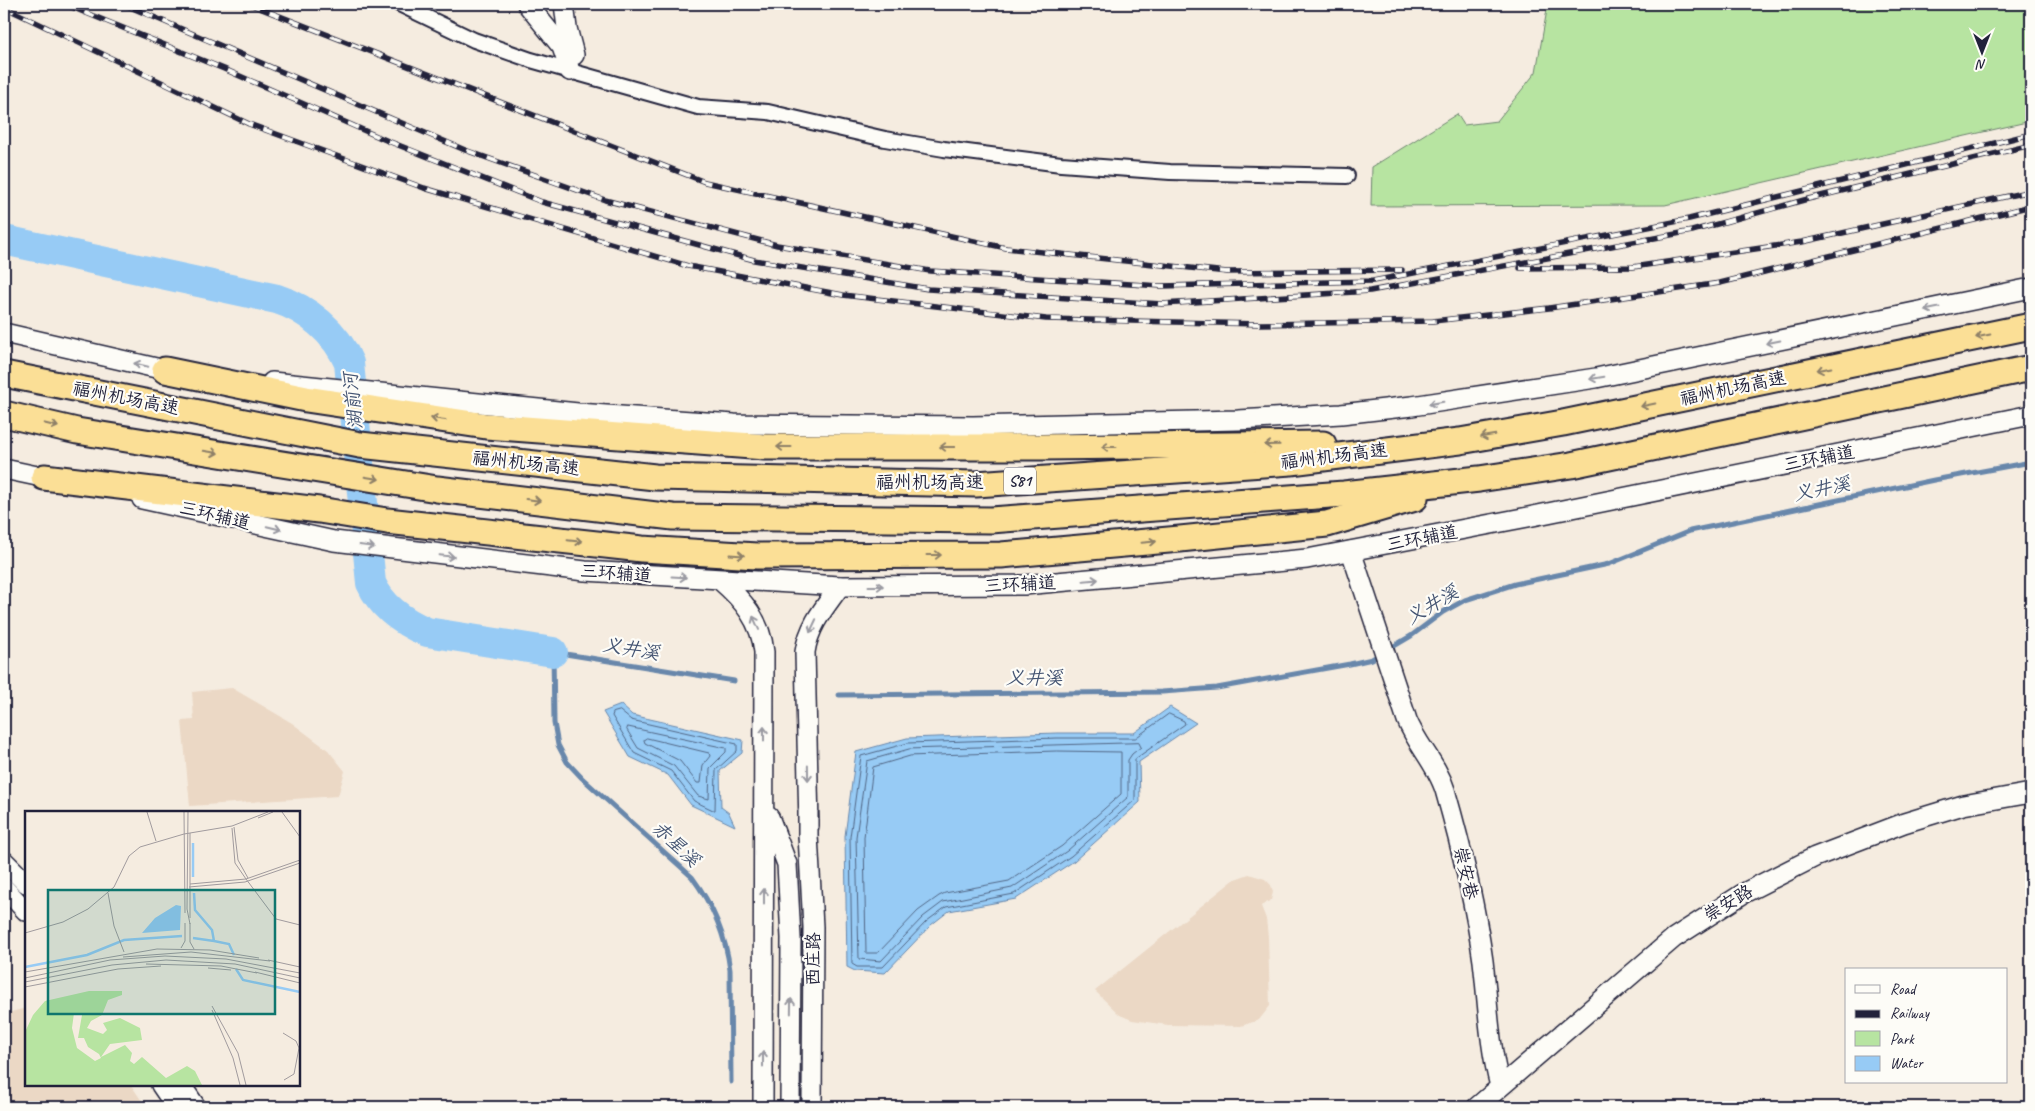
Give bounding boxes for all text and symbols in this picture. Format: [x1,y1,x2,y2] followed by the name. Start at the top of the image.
[1958,28,2008,78] north arrow
[1975,56,1986,73] text: N
[1925,305,1941,314] one-way arrow
[1976,332,1992,341] one-way arrow
[1765,338,1781,347] one-way arrow
[134,360,150,369] one-way arrow
[1817,365,1833,374] one-way arrow
[1678,366,1788,410] street label: 福州机场高速
[338,368,368,431] water label: 湖前河
[1589,374,1605,383] one-way arrow
[71,377,181,419] street label: 福州机场高速
[1428,398,1444,408] one-way arrow
[1640,401,1656,410] one-way arrow
[430,414,446,424] one-way arrow
[43,421,59,430] one-way arrow
[1481,431,1497,441] one-way arrow
[1279,439,1389,473] street label: 福州机场高速
[1264,440,1280,450] one-way arrow
[1782,440,1856,476] street label: 三环辅道
[777,442,793,452] one-way arrow
[939,442,956,452] one-way arrow
[1102,442,1118,451] one-way arrow
[471,446,581,480] street label: 福州机场高速
[203,448,219,458] one-way arrow
[1004,468,1036,494] road number: S81
[876,471,984,493] street label: 福州机场高速
[1792,471,1853,507] water label: 义井溪
[364,473,380,483] one-way arrow
[525,495,541,505] one-way arrow
[177,496,253,534] street label: 三环辅道
[1385,520,1459,556] street label: 三环辅道
[265,524,281,533] one-way arrow
[567,536,583,546] one-way arrow
[1141,537,1157,547] one-way arrow
[358,541,374,551] one-way arrow
[729,550,745,559] one-way arrow
[926,550,942,560] one-way arrow
[439,551,455,561] one-way arrow
[579,560,653,586] street label: 三环辅道
[983,571,1057,597] street label: 三环辅道
[670,573,686,582] one-way arrow
[1082,575,1098,585] one-way arrow
[1401,580,1463,630] water label: 义井溪
[868,581,884,591] one-way arrow
[751,616,761,631] one-way arrow
[808,618,817,633] one-way arrow
[601,633,662,665] water label: 义井溪
[1005,666,1063,690] water label: 义井溪
[759,726,769,742] one-way arrow
[803,764,812,780] one-way arrow
[25,811,300,1086] inset map
[647,816,706,873] water label: 赤星溪
[1449,844,1483,902] street label: 崇安巷
[1699,880,1757,926] street label: 崇安路
[759,888,769,904] one-way arrow
[802,932,824,986] street label: 西庄路
[1845,968,2008,1084] legend
[1890,980,1917,999] text: Road
[786,998,796,1014] one-way arrow
[1890,1004,1931,1023] text: Railway
[1890,1030,1915,1049] text: Park
[758,1051,768,1067] one-way arrow
[1890,1054,1924,1073] text: Water

